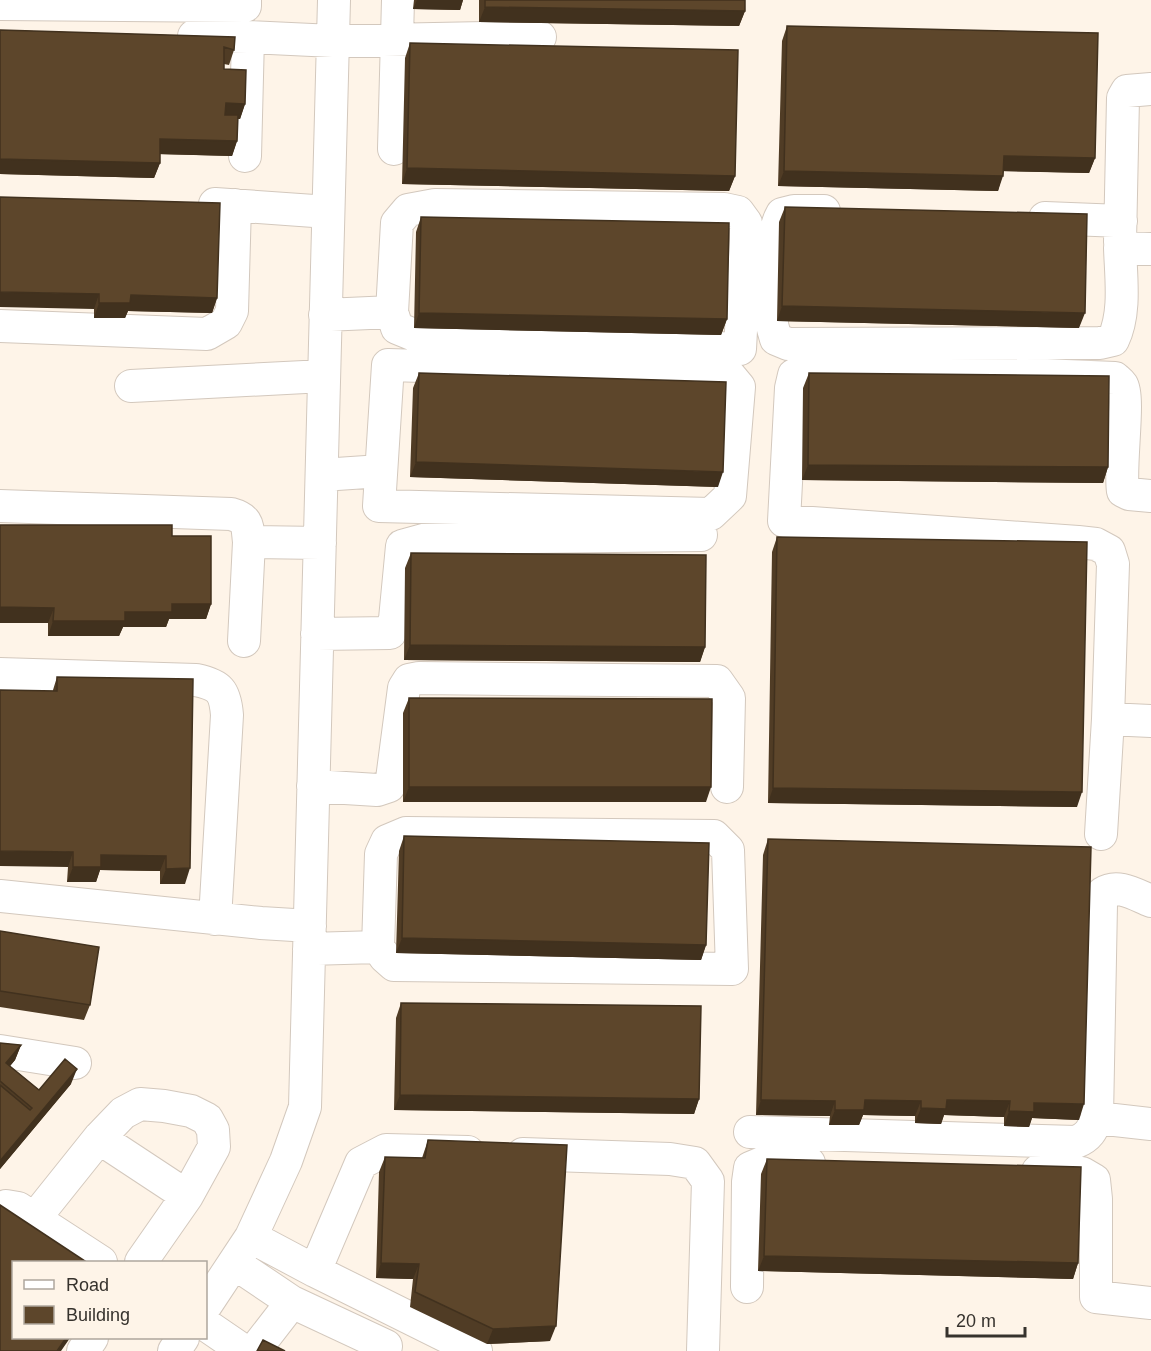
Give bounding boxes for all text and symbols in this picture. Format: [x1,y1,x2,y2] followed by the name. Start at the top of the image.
[12,1261,207,1339] legend
[66,1275,109,1295] text: Road
[947,1300,1025,1338] scale bar
[66,1305,130,1325] text: Building
[956,1311,996,1331] text: 20 m

